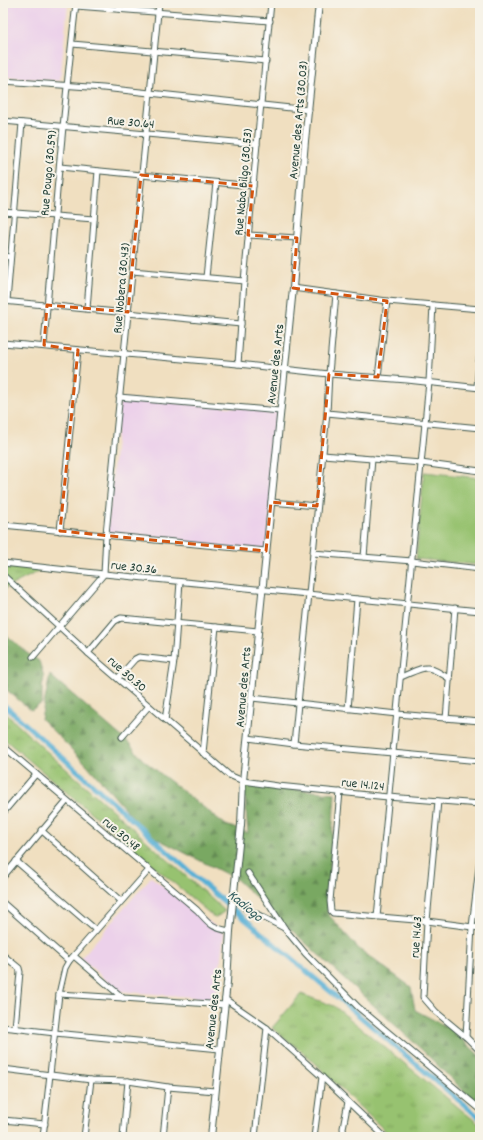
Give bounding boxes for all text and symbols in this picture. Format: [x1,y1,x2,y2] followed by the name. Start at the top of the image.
[285,60,314,180] street label: Avenue des Arts (30.03)
[106,112,155,135] street label: Rue 30.64
[230,128,259,236] street label: Rue Naba Bilgo (30.53)
[36,130,63,217] street label: Rue Pougo (30.59)
[109,242,136,334] street label: Rue Nobera (30.43)
[263,323,290,406] street label: Avenue des Arts
[110,557,158,580] street label: rue 30.36
[231,646,257,728] street label: Avenue des Arts
[102,652,150,697] street label: rue 30.30
[340,774,385,797] street label: rue 14.124
[97,813,144,857] street label: rue 30.48
[223,886,267,928] water label: Kadiogo
[407,916,428,959] street label: rue 14.63
[201,968,228,1051] street label: Avenue des Arts

